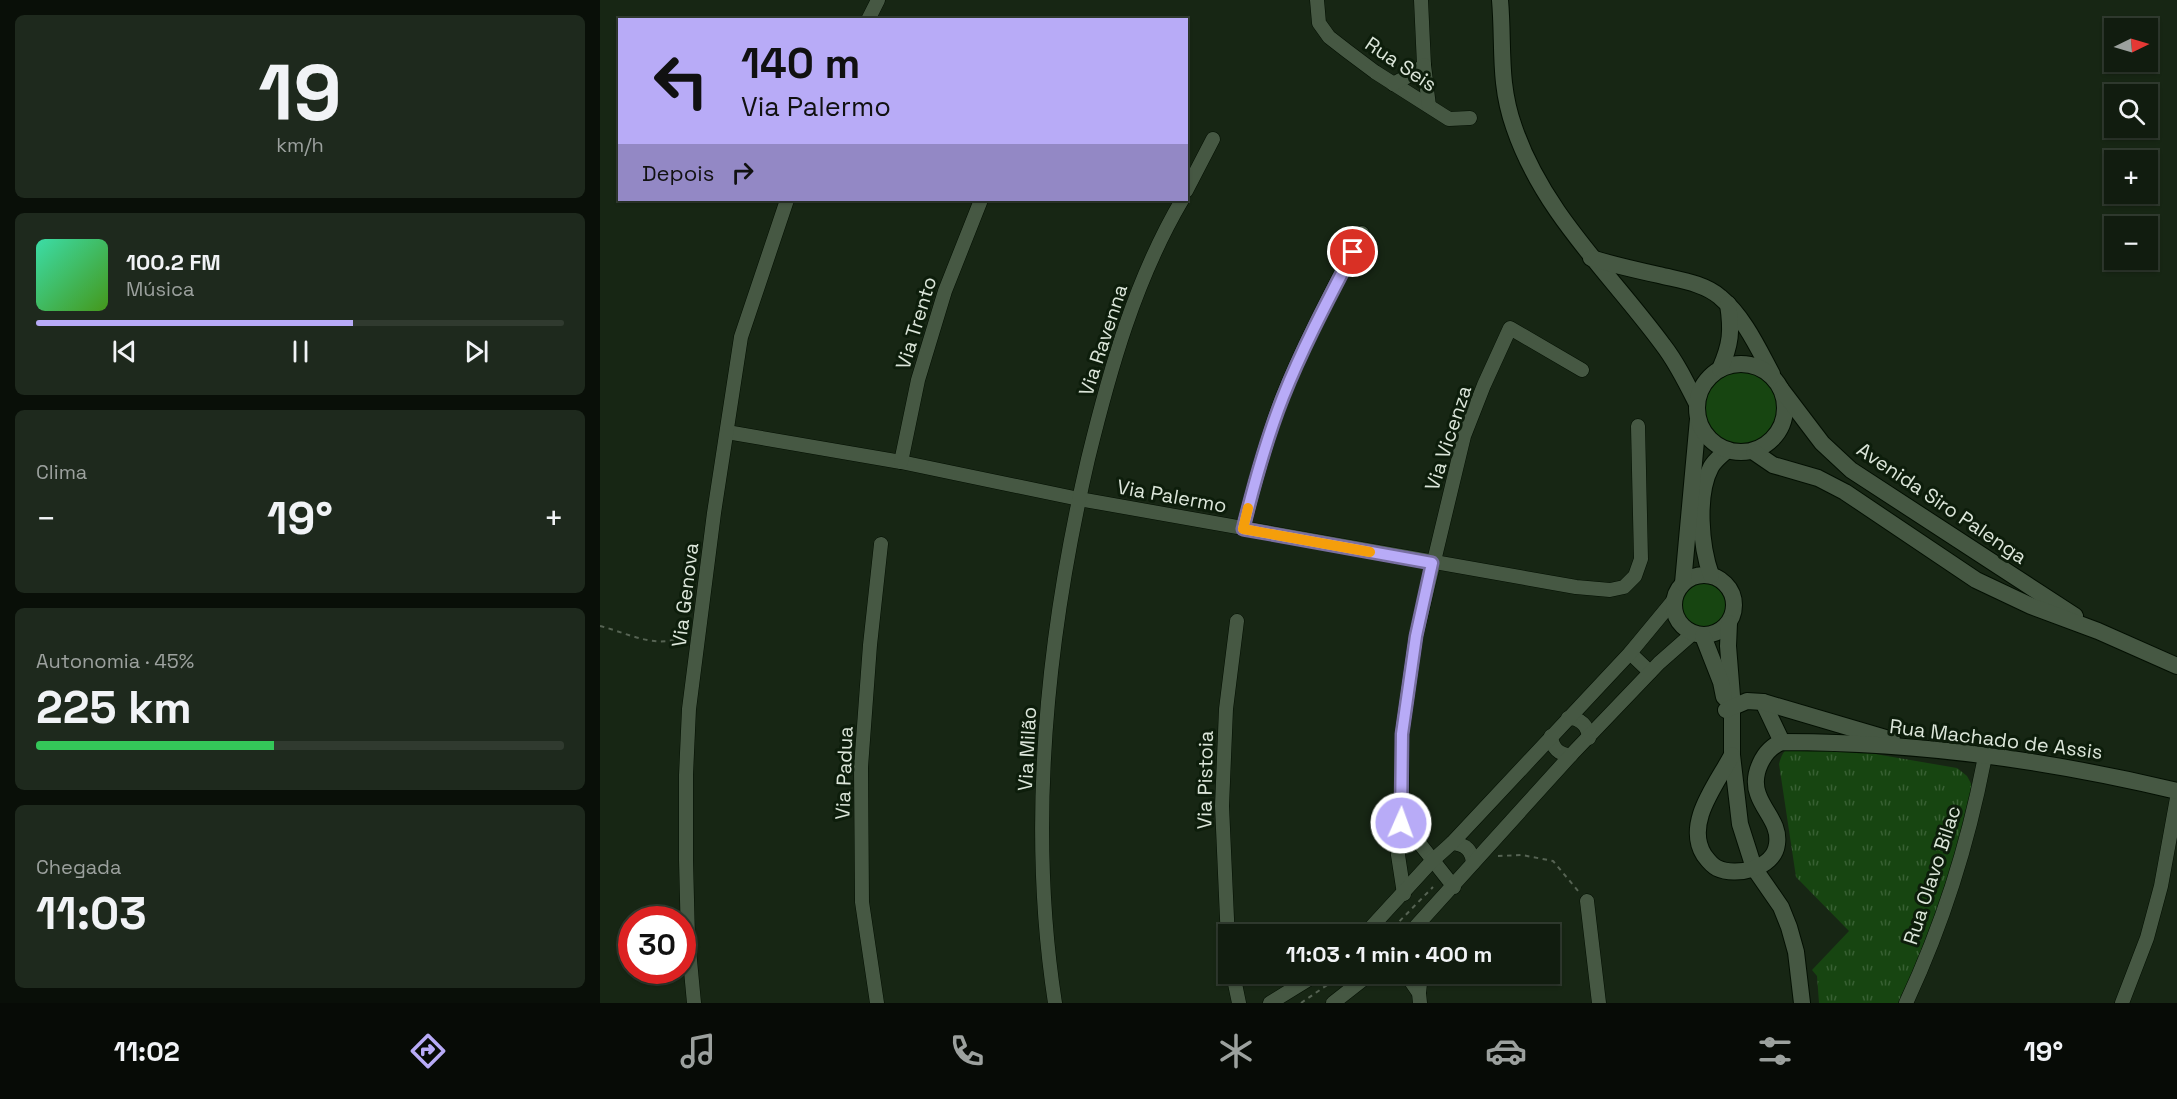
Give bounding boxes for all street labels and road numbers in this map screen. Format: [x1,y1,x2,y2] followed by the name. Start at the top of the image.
[1360,31,1442,97] street label: Rua Seis
[890,273,942,373] street label: Via Trento
[1073,281,1133,399] street label: Via Ravenna
[1419,382,1477,494] street label: Via Vicenza
[1852,436,2032,570] street label: Avenida Siro Palenga
[1115,474,1229,518] street label: Via Palermo
[666,541,704,649] street label: Via Genova
[1012,706,1042,792] street label: Via Milão
[1888,713,2104,765] street label: Rua Machado de Assis
[829,726,859,820] street label: Via Padua
[1191,730,1219,830] street label: Via Pistoia
[1897,802,1967,948] street label: Rua Olavo Bilac

